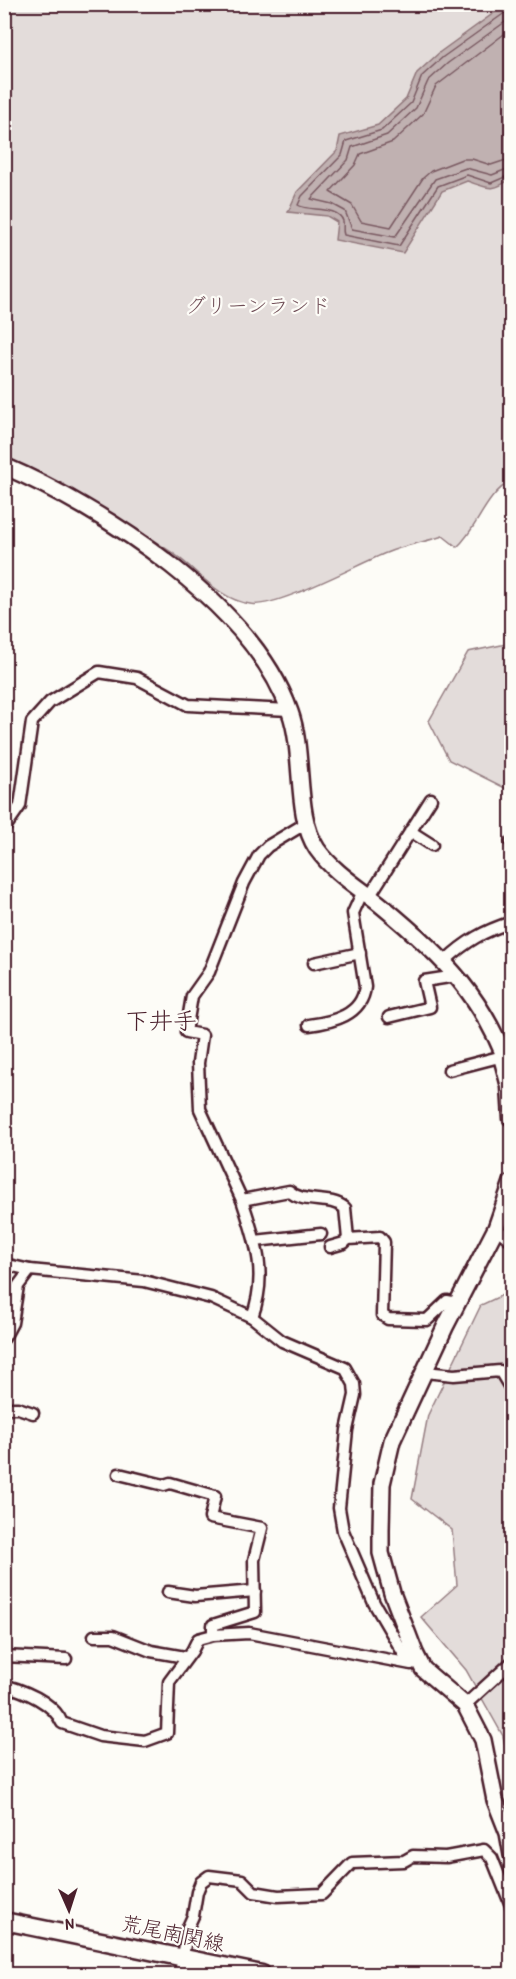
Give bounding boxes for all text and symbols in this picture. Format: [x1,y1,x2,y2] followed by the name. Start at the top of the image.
[185,291,331,320] park label: グリーンランド
[125,1004,197,1036] district label: 下井手
[39,1880,99,1940] north arrow
[119,1908,227,1958] street label: 荒尾南関線
[64,1914,75,1936] text: N

